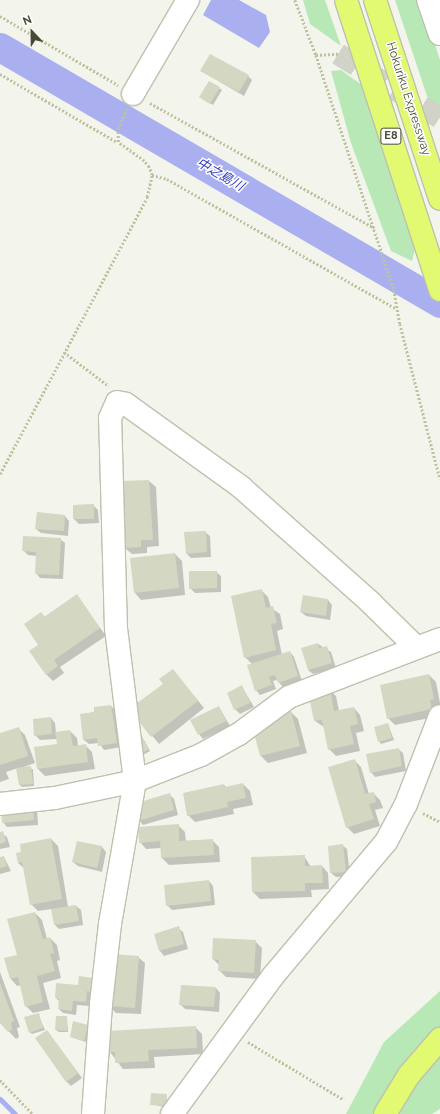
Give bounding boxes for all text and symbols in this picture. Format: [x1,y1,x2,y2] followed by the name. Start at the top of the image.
[12,12,52,52] north arrow
[21,13,34,28] text: N
[383,40,433,158] street label: Hokuriku Expressway
[380,127,402,145] road number: E8
[194,155,246,195] water label: 中之島川

